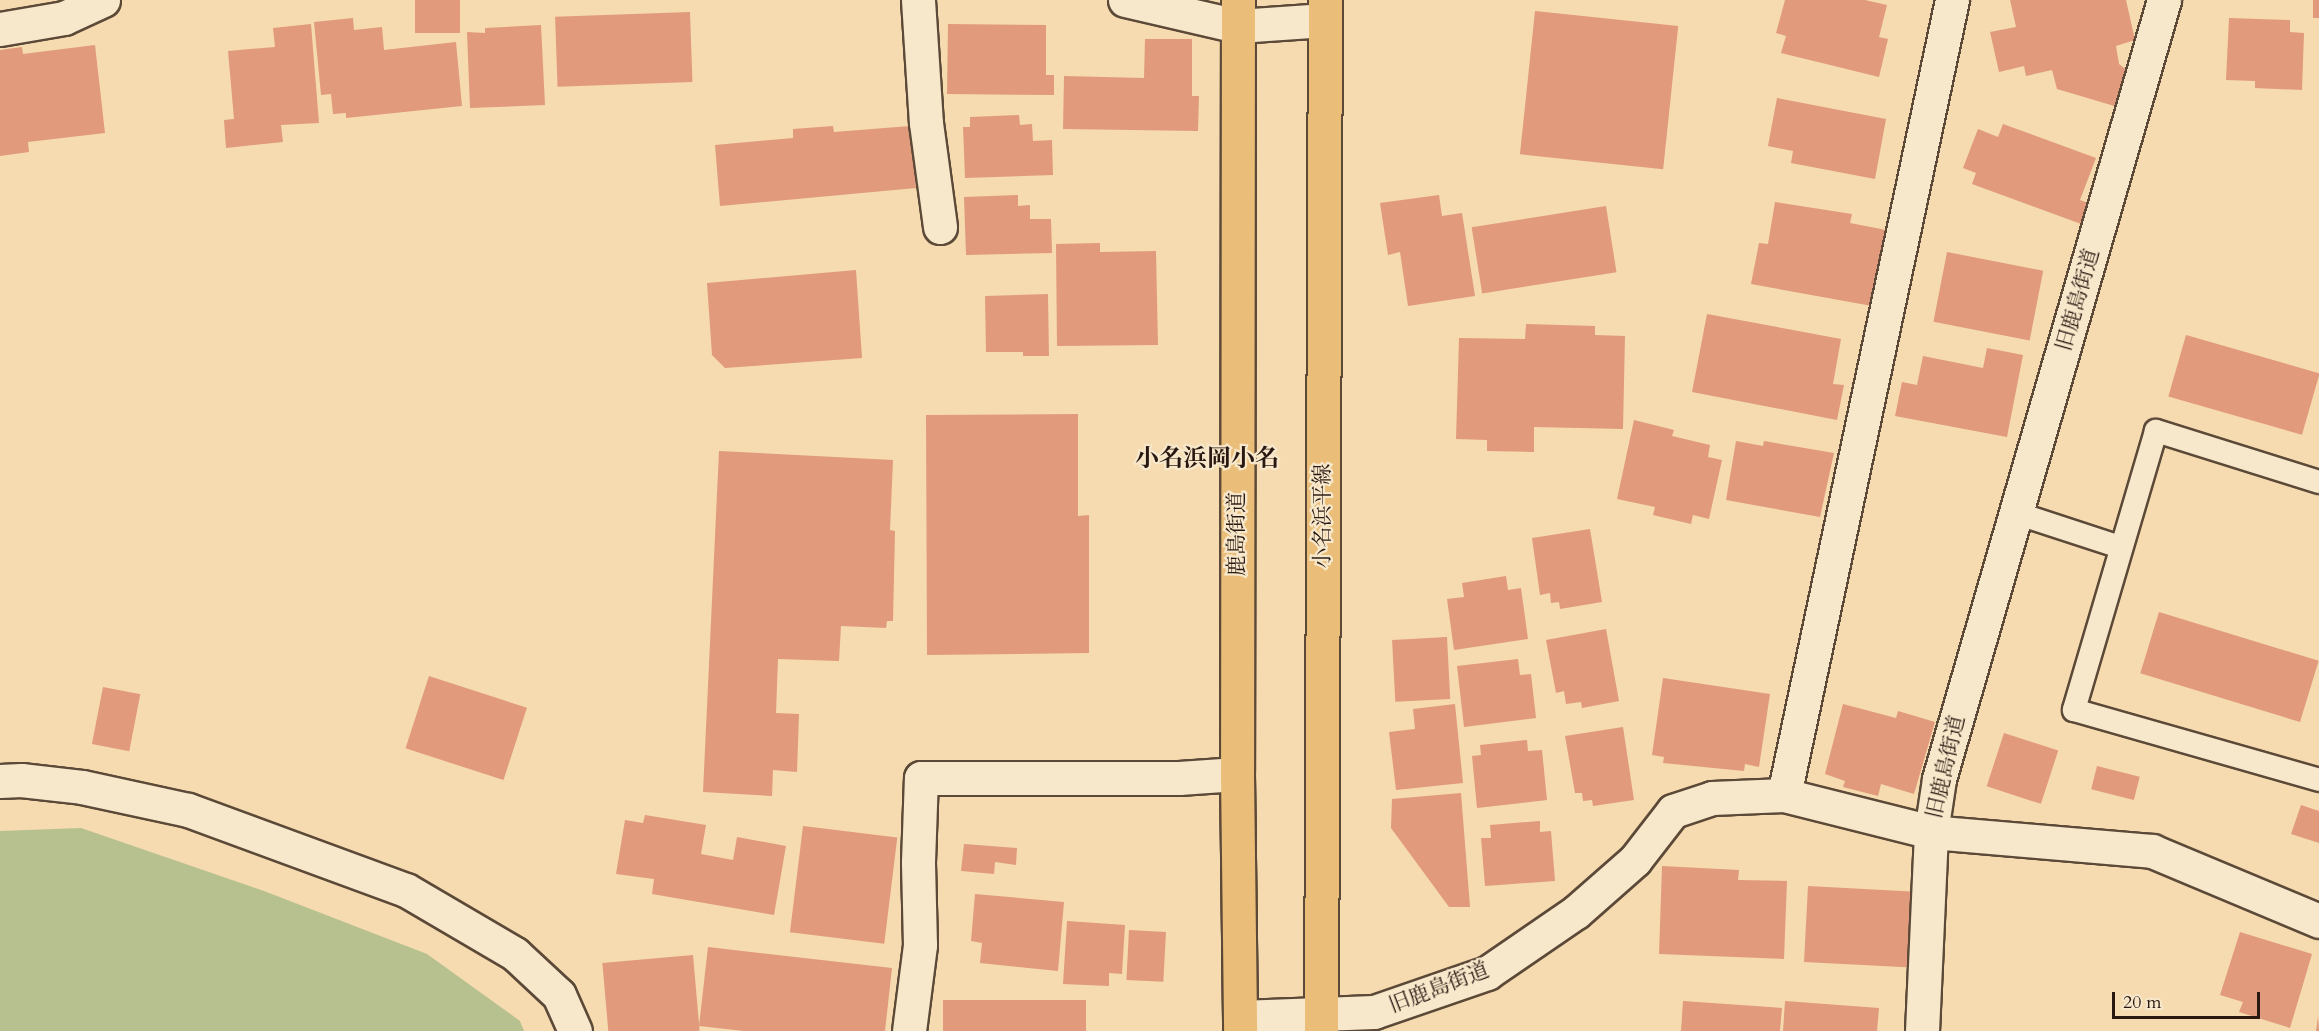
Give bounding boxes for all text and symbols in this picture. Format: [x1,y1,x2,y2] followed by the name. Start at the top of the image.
[2051,246,2105,354] street label: 旧鹿島街道
[1135,445,1279,473] district label: 小名浜岡小名
[1310,464,1336,568] street label: 小名浜平線
[1224,492,1250,576] street label: 鹿島街道
[1922,713,1970,821] street label: 旧鹿島街道
[1385,957,1493,1019] street label: 旧鹿島街道
[2115,980,2264,1018] scale bar
[2123,990,2162,1015] text: 20 m

